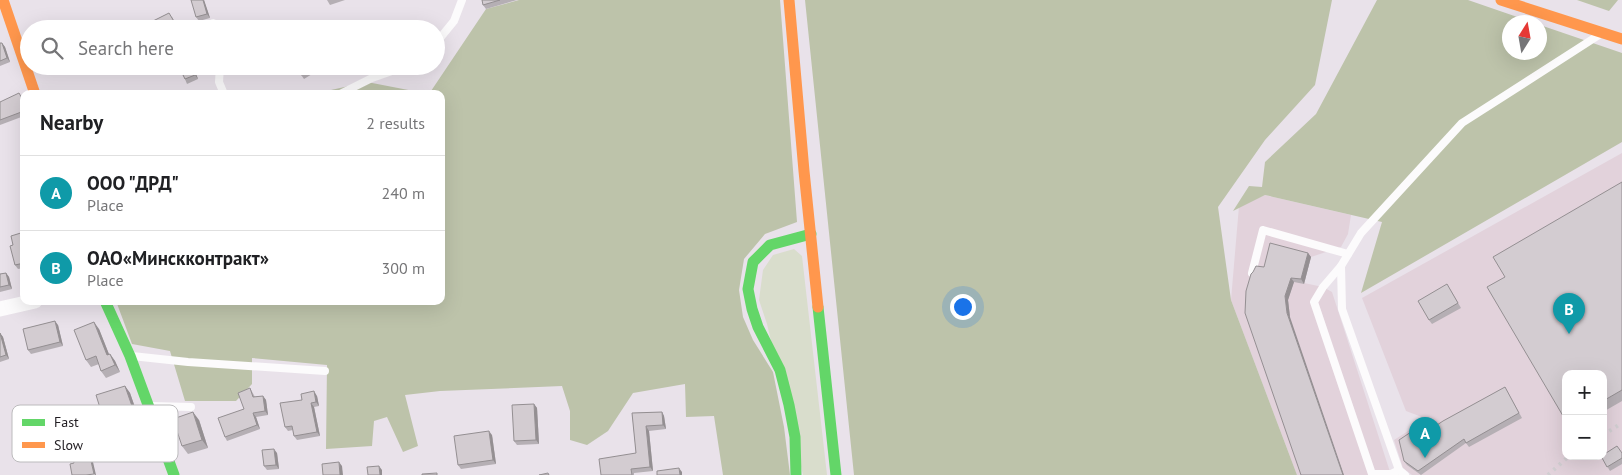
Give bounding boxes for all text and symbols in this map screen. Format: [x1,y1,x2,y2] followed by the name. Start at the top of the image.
[1502,15,1547,60] north arrow
[20,20,445,75] search box
[38,34,66,62] icon: search
[78,36,174,60] text: Search here
[40,109,103,136] text: Nearby
[366,113,425,133] text: 2 results
[87,171,179,195] text: ООО "ДРД"
[51,183,61,203] text: A
[382,183,425,203] text: 240 m
[87,195,124,215] text: Place
[87,246,269,270] text: ОАО«Минскконтракт»
[51,258,61,278] text: B
[382,258,425,278] text: 300 m
[87,270,124,290] text: Place
[1553,293,1585,334] pin: B
[950,294,976,320] your location
[1562,370,1607,460] map controls
[1562,370,1607,415] button: +
[12,405,178,462] legend
[54,413,79,431] text: Fast
[1562,415,1607,460] button: −
[1409,417,1441,458] pin: A
[54,436,84,454] text: Slow

